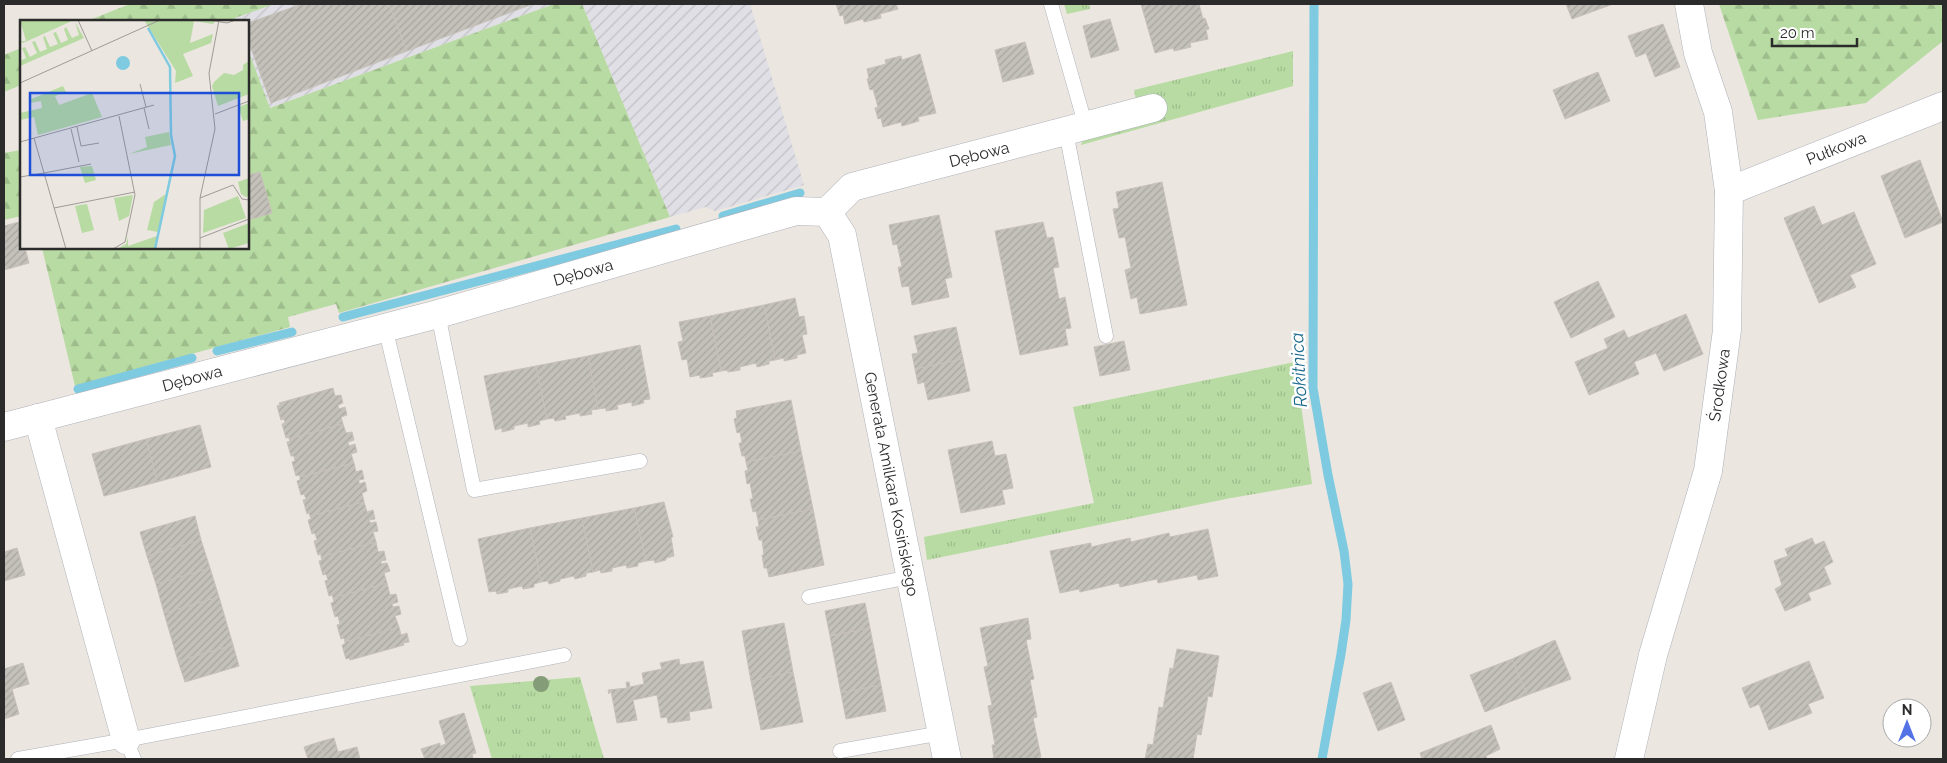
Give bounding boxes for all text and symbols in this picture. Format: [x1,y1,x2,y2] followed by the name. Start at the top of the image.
[1772,15,1857,47] scale bar
[20,20,249,249] inset map
[1780,24,1815,42] text: 20 m
[1803,128,1869,169] street label: Pułkowa
[947,138,1011,171] street label: Dębowa
[551,255,615,290] street label: Dębowa
[1286,332,1311,408] water label: Rokitnica
[1704,347,1734,423] street label: Środkowa
[160,361,224,396] street label: Dębowa
[860,370,923,598] street label: Generała Amilkara Kosińskiego
[1882,698,1932,748] north arrow
[1902,702,1912,718] text: N

